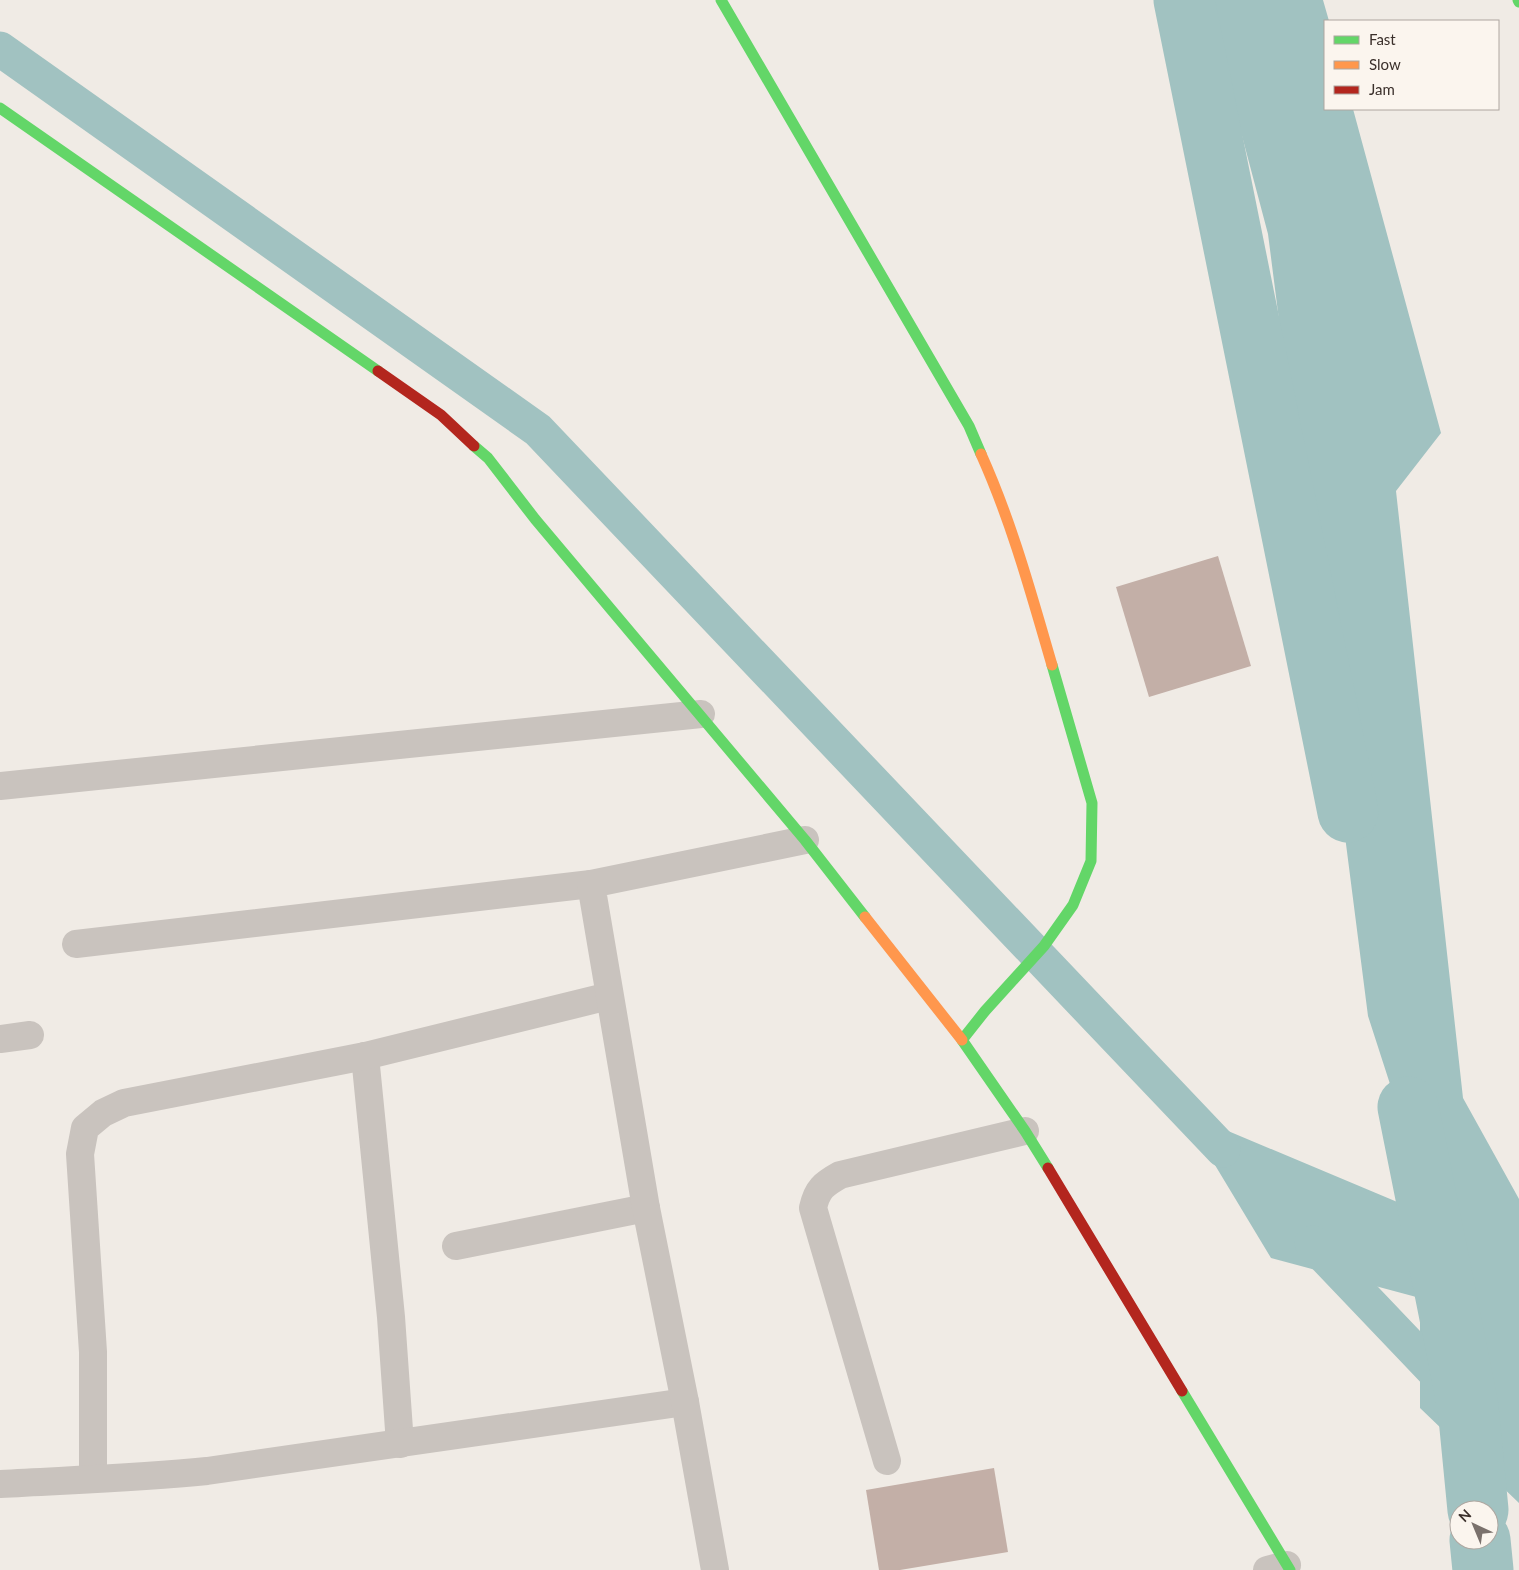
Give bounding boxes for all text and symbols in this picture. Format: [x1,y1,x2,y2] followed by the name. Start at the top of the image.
[1324,20,1499,110] legend
[1369,30,1396,48] text: Fast
[1369,55,1401,73] text: Slow
[1369,80,1395,98] text: Jam
[1449,1500,1499,1550] north arrow
[1455,1505,1474,1525] text: N

